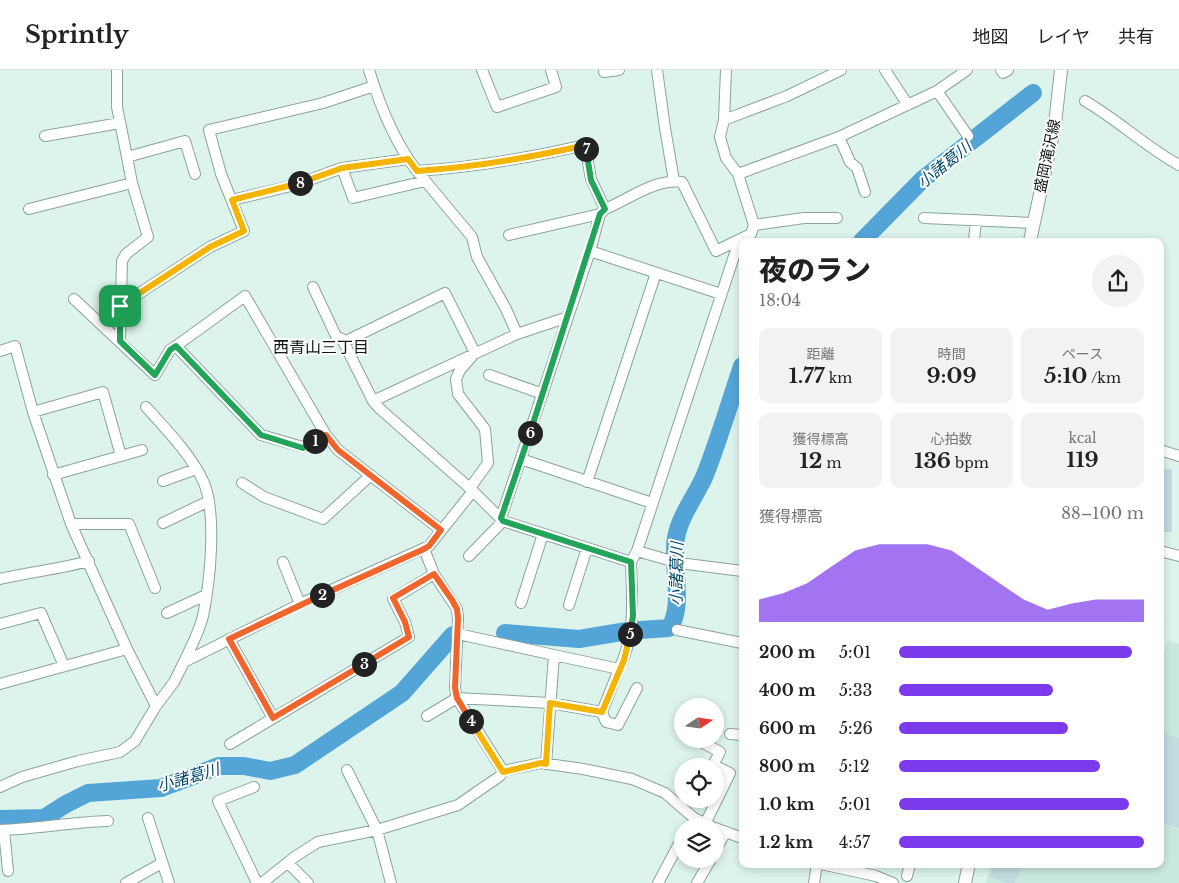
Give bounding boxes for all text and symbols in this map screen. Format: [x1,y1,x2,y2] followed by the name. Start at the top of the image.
[25,20,128,49] text: Sprintly
[973,26,1009,48] text: 地図
[1037,26,1090,48] text: レイヤ
[1118,26,1154,48] text: 共有
[1030,117,1064,195] street label: 盛岡滝沢線
[913,135,977,192] water label: 小諸葛川
[574,136,598,162] pin: 7
[583,140,590,158] text: 7
[288,170,312,196] pin: 8
[296,174,305,192] text: 8
[759,253,871,288] text: 夜のラン
[1092,255,1144,307] button: share
[99,285,141,327] pin
[759,290,801,310] text: 18:04
[106,292,134,320] icon: arrive
[273,337,369,357] district label: 西青山三丁目
[807,345,835,363] text: 距離
[938,345,966,363] text: 時間
[1062,345,1103,363] text: ペース
[789,363,825,389] text: 1.77
[926,363,977,389] text: 9:09
[1044,363,1087,389] text: 5:10
[825,369,852,387] text: km
[1087,369,1121,387] text: /km
[518,420,542,446] pin: 6
[526,424,535,442] text: 6
[302,428,328,454] pin: 1
[1069,429,1096,447] text: kcal
[793,430,849,448] text: 獲得標高
[931,430,973,448] text: 心拍数
[312,432,319,450] text: 1
[1066,447,1099,473] text: 119
[800,448,822,474] text: 12
[914,448,951,474] text: 136
[822,454,841,472] text: m
[951,454,989,472] text: bpm
[1061,503,1144,523] text: 88–100 m
[759,506,823,526] text: 獲得標高
[665,540,687,606] water label: 小諸葛川
[310,582,334,608] pin: 2
[318,586,327,604] text: 2
[618,622,642,646] pin: 5
[626,625,635,643] text: 5
[759,642,816,662] text: 200 m
[839,642,871,662] text: 5:01
[352,652,376,676] pin: 3
[360,655,369,673] text: 3
[759,680,816,700] text: 400 m
[839,680,872,700] text: 5:33
[674,698,724,748] north arrow
[674,698,724,868] map controls
[458,708,484,734] pin: 4
[467,712,476,730] text: 4
[759,718,816,738] text: 600 m
[839,718,873,738] text: 5:26
[759,756,815,776] text: 800 m
[839,756,870,776] text: 5:12
[154,758,223,795] water label: 小諸葛川
[674,758,724,808] button: locate
[759,794,814,814] text: 1.0 km
[839,794,871,814] text: 5:01
[674,818,724,868] button: layers
[759,832,813,852] text: 1.2 km
[839,832,870,852] text: 4:57

